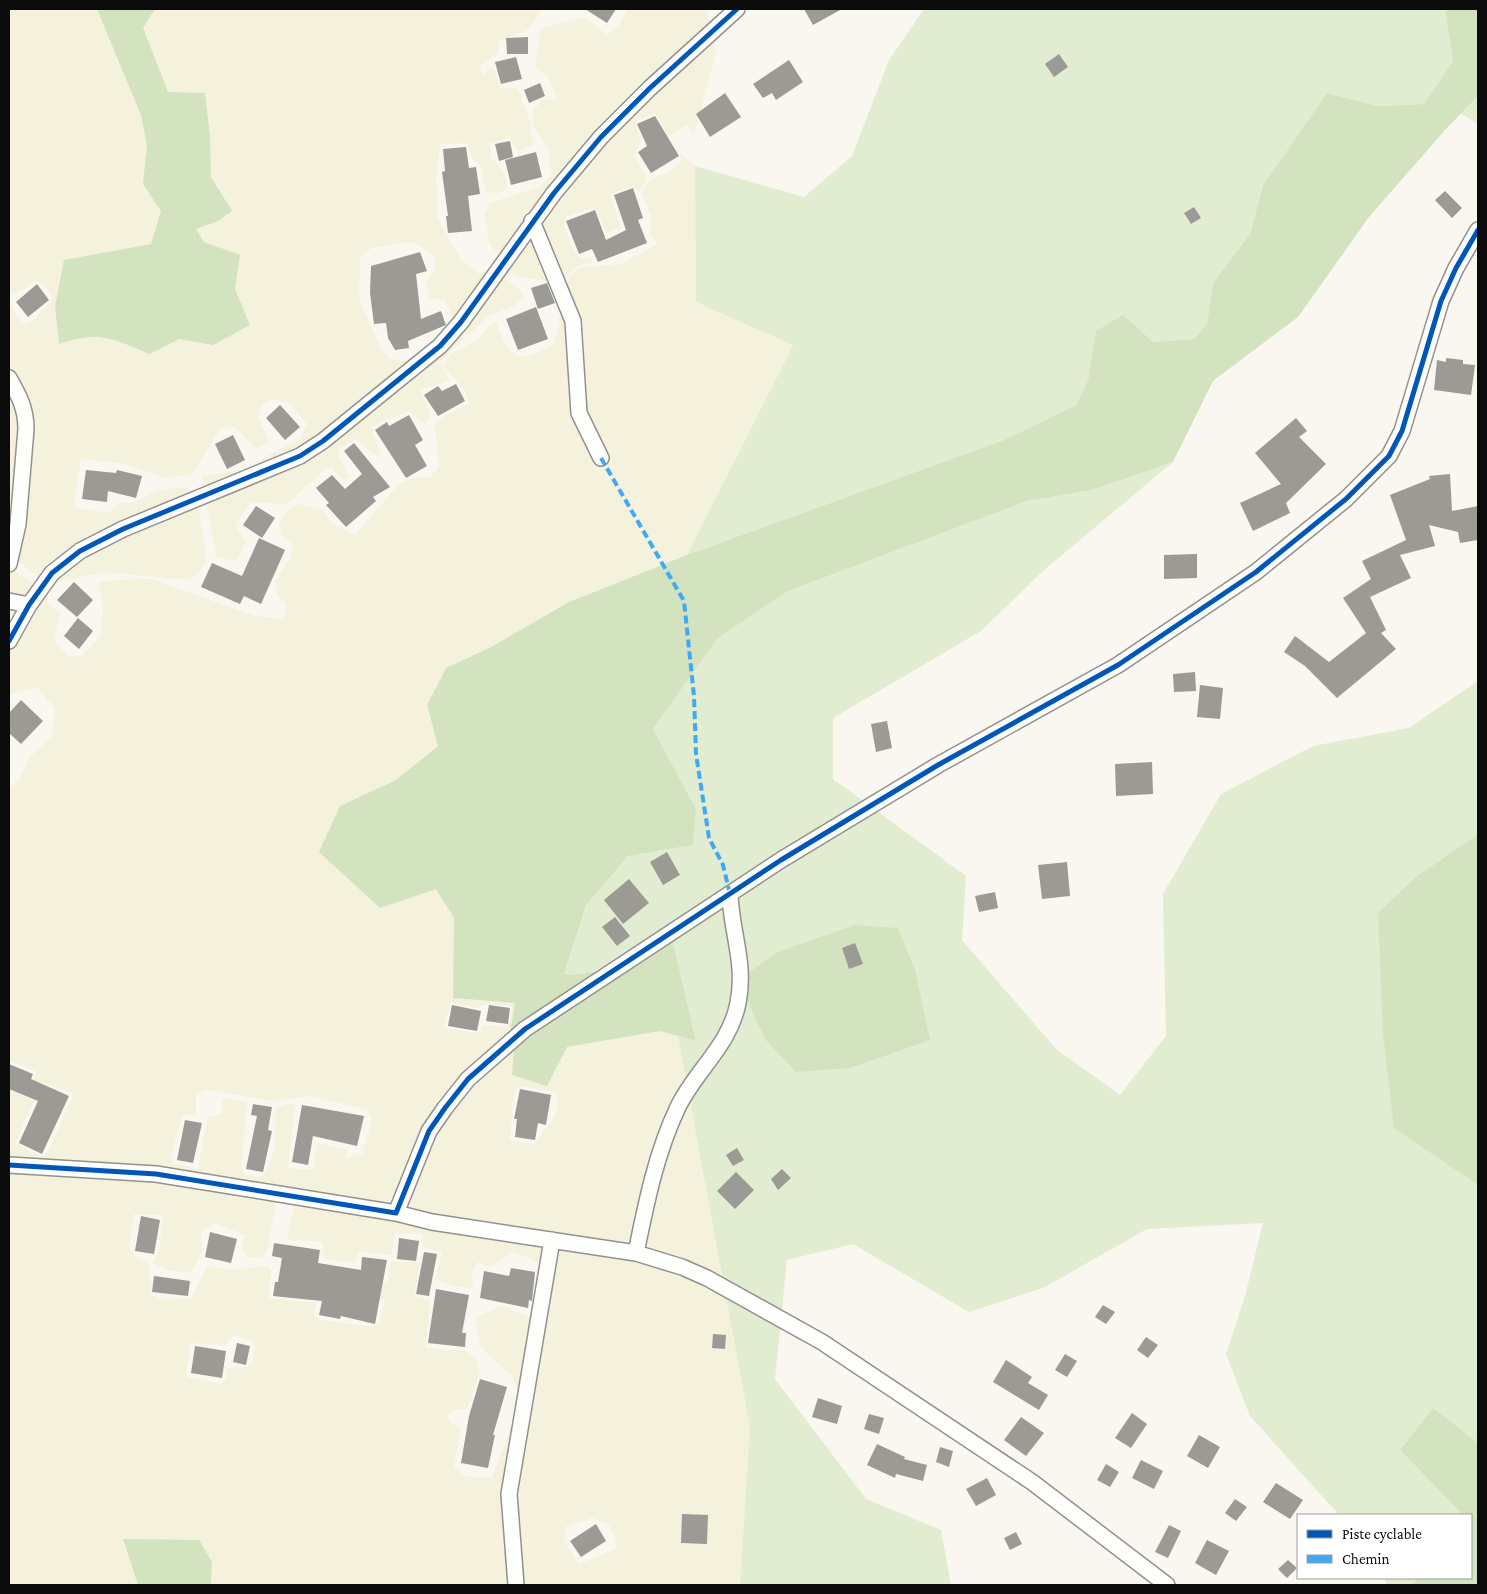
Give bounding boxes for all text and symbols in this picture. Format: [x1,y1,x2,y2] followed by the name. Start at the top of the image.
[1297,1514,1472,1579] legend
[1342,1526,1422,1543] text: Piste cyclable
[1342,1551,1390,1567] text: Chemin

